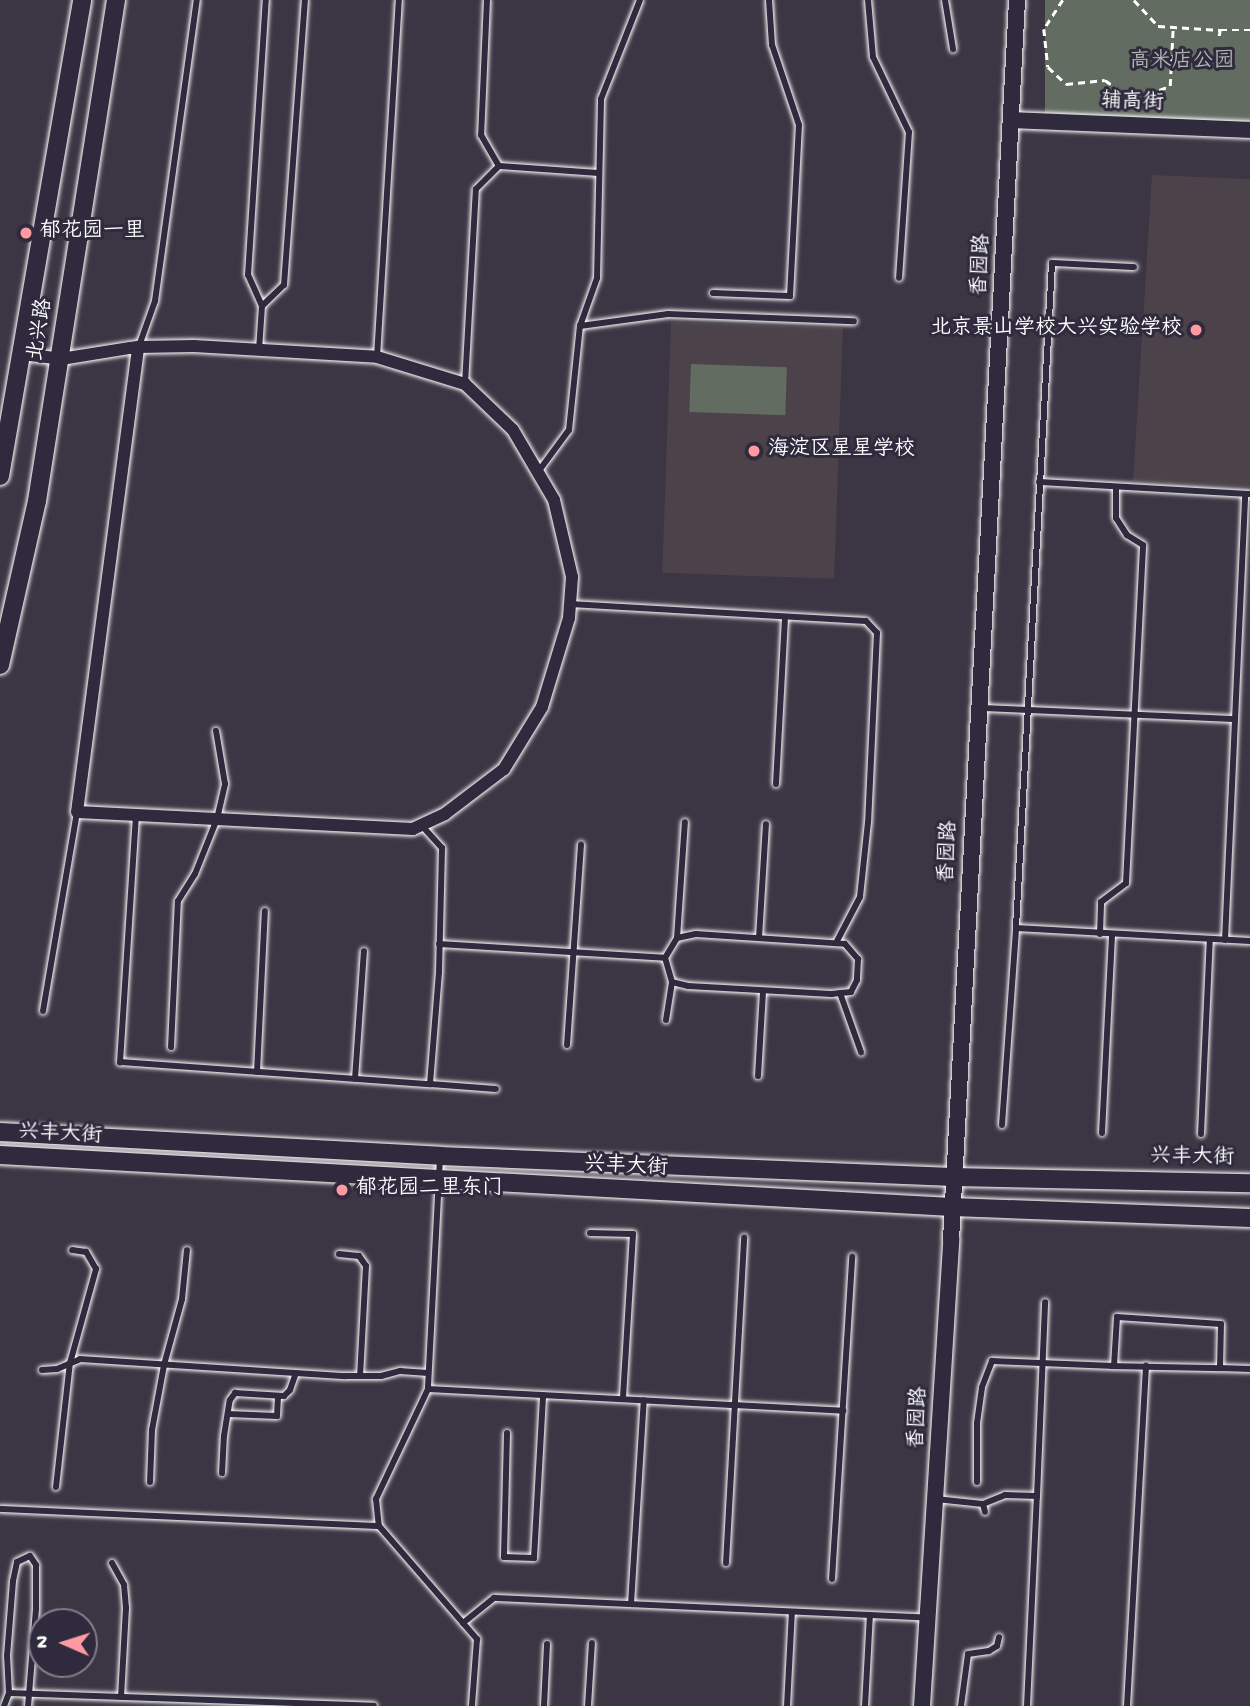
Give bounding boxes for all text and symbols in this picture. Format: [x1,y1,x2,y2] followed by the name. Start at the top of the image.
[1130,50,1234,76] park label: 高米店公园
[1100,90,1164,118] street label: 辅高街
[40,220,145,246] place label: 郁花园一里
[18,225,34,241] marker: 郁花园一里
[969,233,997,297] street label: 香园路
[25,297,59,363] street label: 北兴路
[930,317,1182,343] place label: 北京景山学校大兴实验学校
[1188,322,1204,338] marker: 北京景山学校大兴实验学校
[768,438,915,464] place label: 海淀区星星学校
[746,443,762,459] marker: 海淀区星星学校
[936,820,964,884] street label: 香园路
[17,1121,103,1151] street label: 兴丰大街
[1150,1146,1234,1172] street label: 兴丰大街
[583,1153,669,1183] street label: 兴丰大街
[356,1177,503,1203] place label: 郁花园二里东门
[334,1182,350,1198] marker: 郁花园二里东门
[906,1386,934,1450] street label: 香园路
[28,1608,98,1678] north arrow
[32,1635,55,1649] text: N

